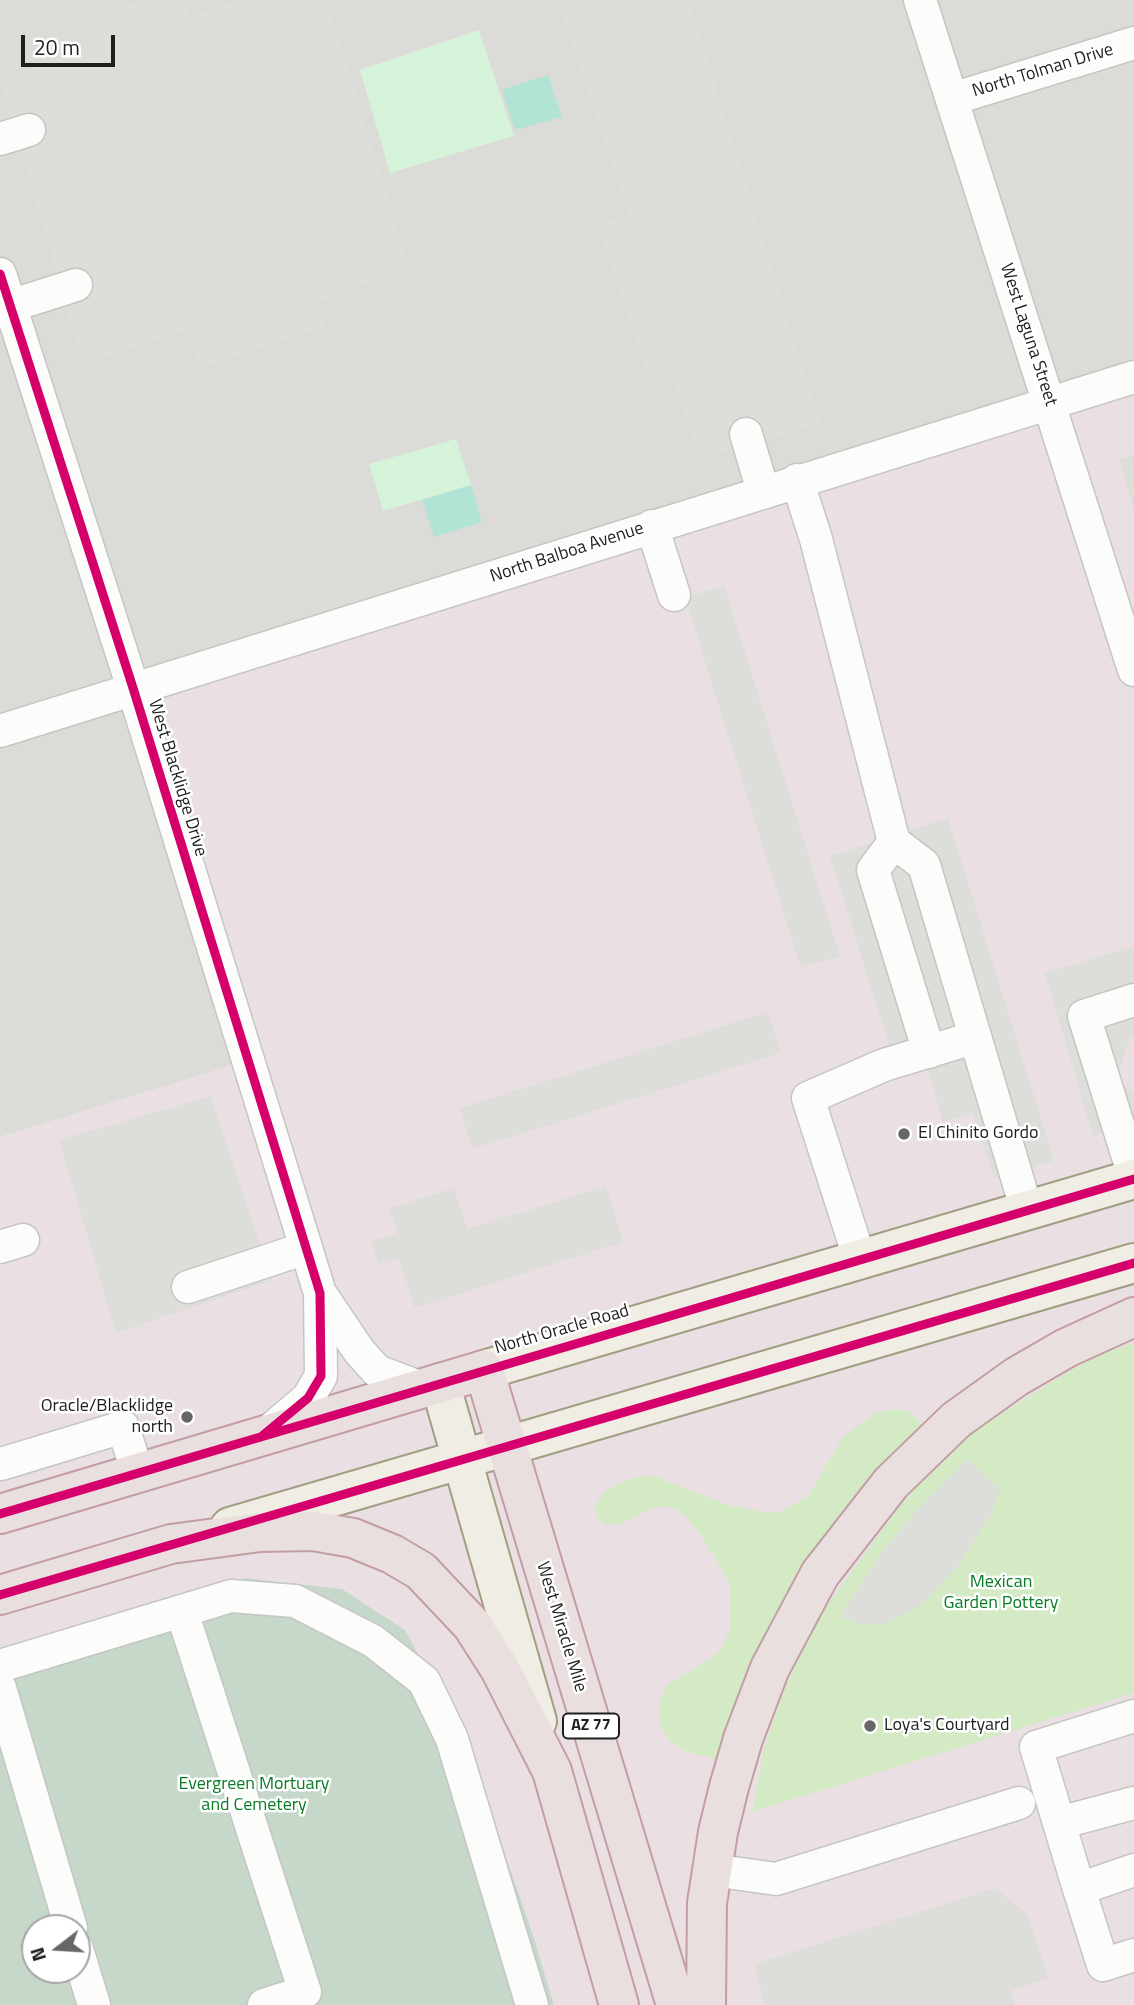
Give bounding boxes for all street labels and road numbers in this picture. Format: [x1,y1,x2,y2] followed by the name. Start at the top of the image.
[970,39,1116,103] street label: North Tolman Drive
[995,261,1061,409] street label: West Laguna Street
[487,518,647,588] street label: North Balboa Avenue
[143,697,211,859] street label: West Blacklidge Drive
[492,1300,632,1360] street label: North Oracle Road
[531,1559,591,1695] street label: West Miracle Mile
[563,1714,619,1738] road number: AZ 77

